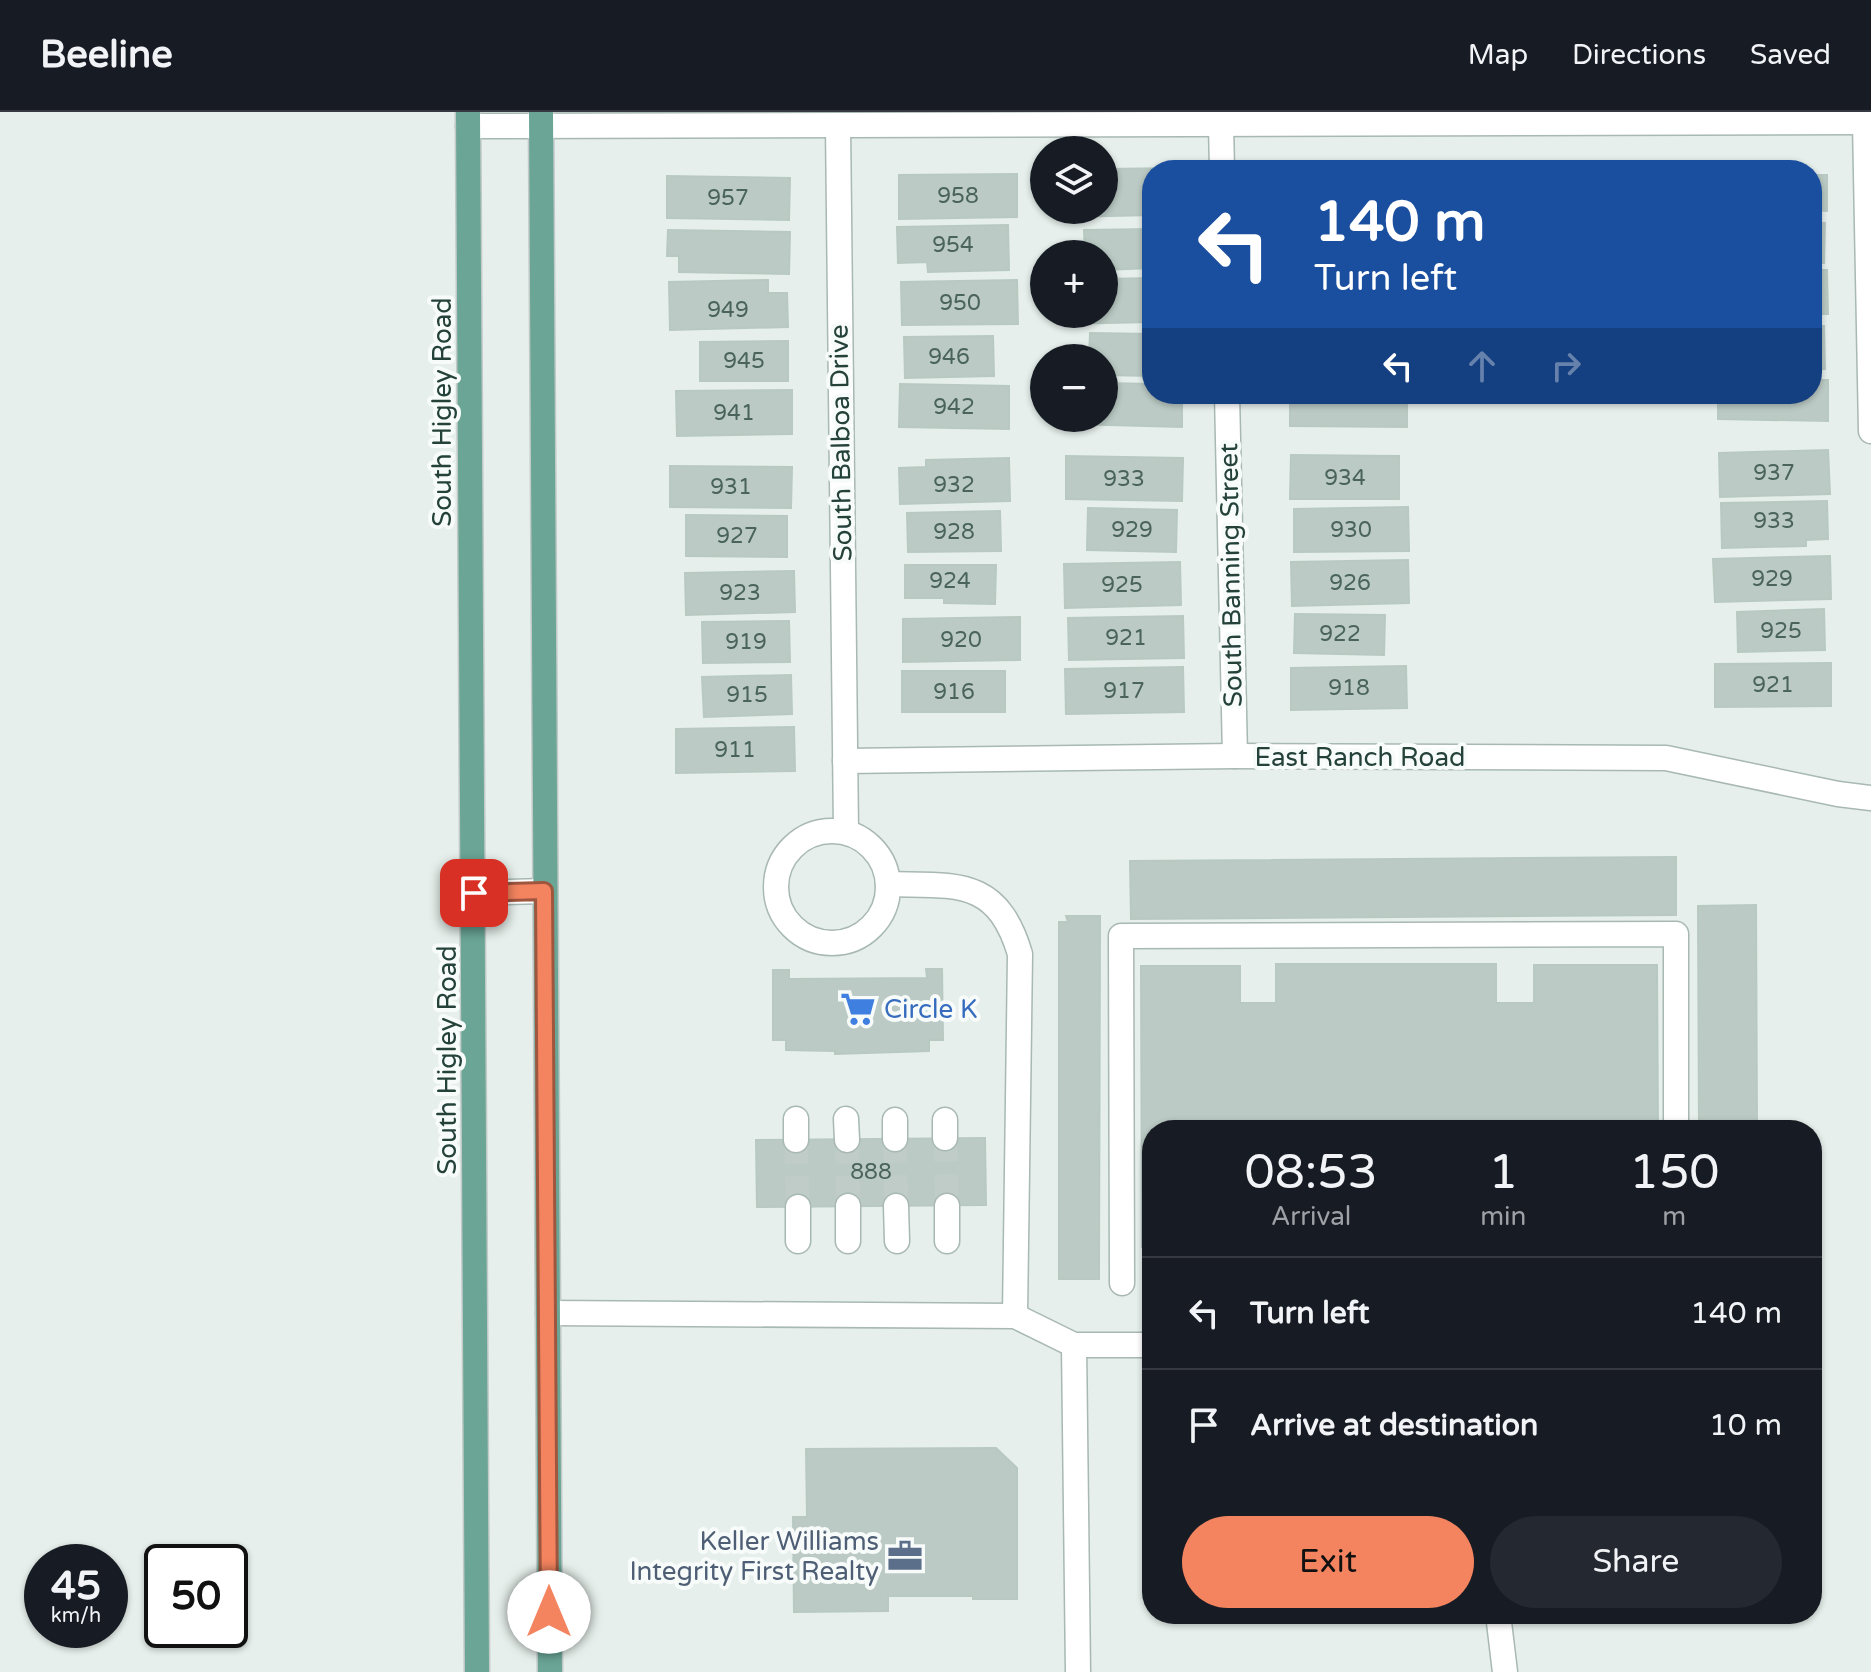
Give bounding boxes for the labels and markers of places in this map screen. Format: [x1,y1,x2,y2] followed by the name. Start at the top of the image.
[440,859,508,927] pin
[839,990,877,1028] supermarket icon: Circle K
[884,994,977,1025] place label: Circle K
[629,1526,879,1587] place label: Keller Williams Integrity First Realty
[886,1537,924,1575] office icon: Keller Williams Integrity First Realty

